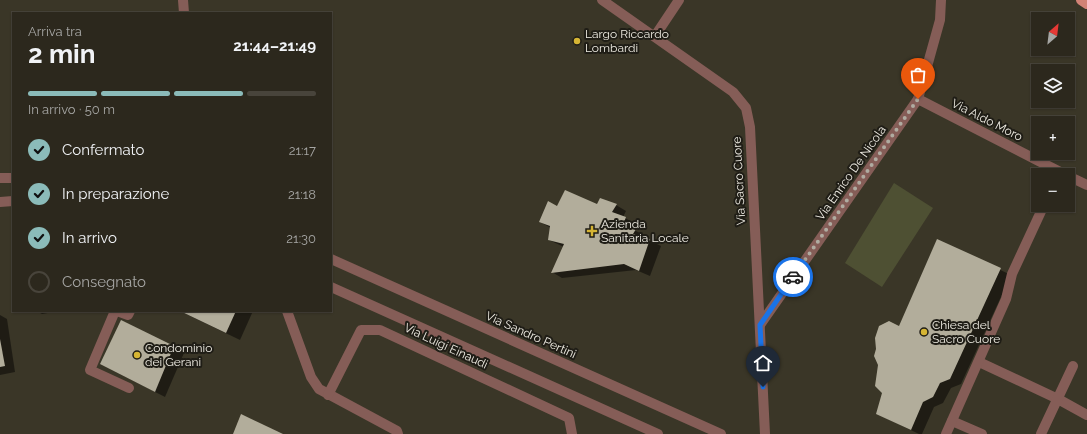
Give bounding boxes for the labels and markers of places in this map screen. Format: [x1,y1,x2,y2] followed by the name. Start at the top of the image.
[585,27,669,55] place label: Largo Riccardo Lombardi
[572,36,582,46] marker: Largo Riccardo Lombardi
[901,58,935,99] pin
[601,217,689,245] place label: Azienda Sanitaria Locale
[586,225,598,237] marker: Azienda Sanitaria Locale
[932,318,1000,346] place label: Chiesa del Sacro Cuore
[919,327,929,337] marker: Chiesa del Sacro Cuore
[145,341,212,369] place label: Condominio dei Gerani
[746,346,780,387] pin
[132,350,142,360] marker: Condominio dei Gerani

